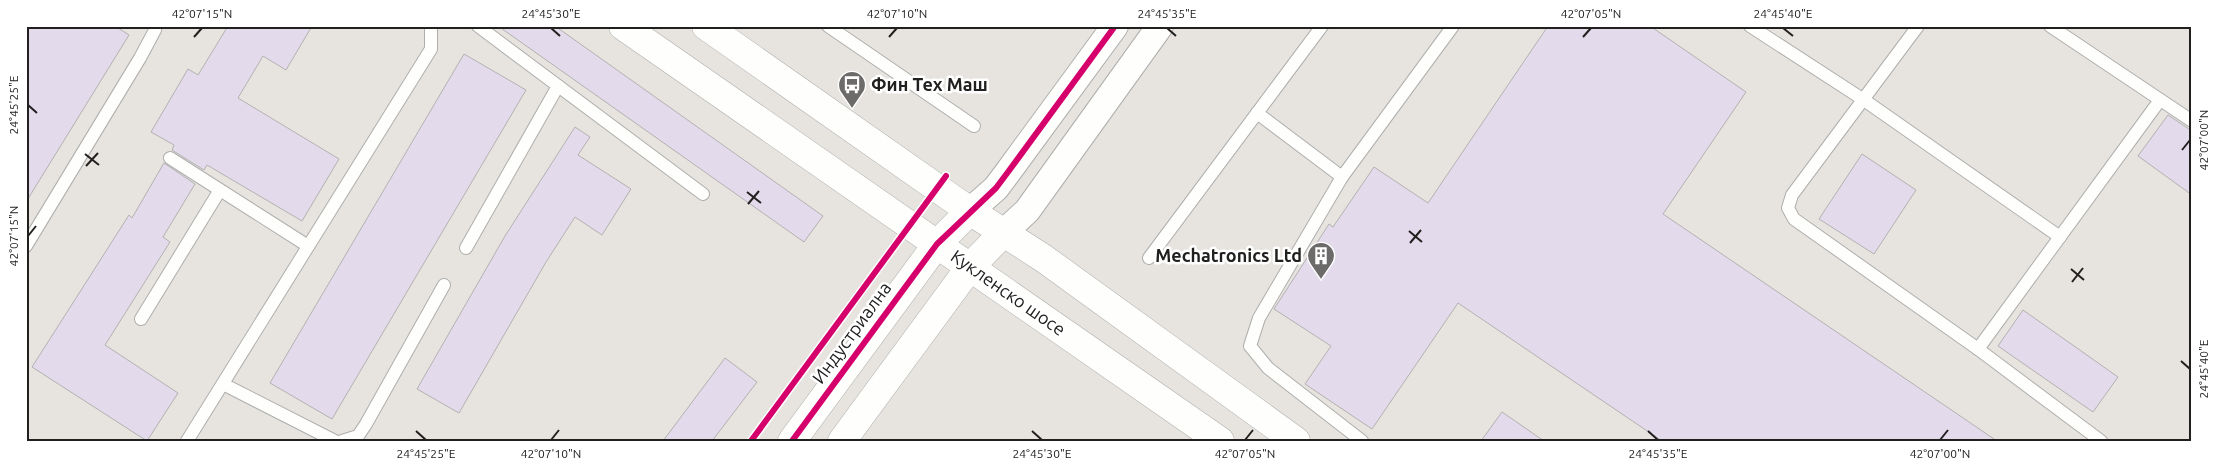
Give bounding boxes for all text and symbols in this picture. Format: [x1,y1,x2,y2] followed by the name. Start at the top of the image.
[172,7,232,20] text: 42°07'15"N
[522,7,581,20] text: 24°45'30"E
[867,7,927,20] text: 42°07'10"N
[1138,7,1197,20] text: 24°45'35"E
[1561,7,1621,20] text: 42°07'05"N
[1754,7,1813,20] text: 24°45'40"E
[837,70,867,109] bus stop icon: Фин Тех Маш
[871,74,988,94] place label: Фин Тех Маш
[7,75,20,134] text: 24°45'25"E
[2197,110,2210,170] text: 42°07'00"N
[7,206,20,266] text: 42°07'15"N
[1306,241,1336,280] building icon: Mechatronics Ltd
[948,245,1070,339] street label: Кукленско шосе
[1155,245,1302,265] place label: Mechatronics Ltd
[808,278,895,387] street label: Индустриална
[2197,339,2210,398] text: 24°45'40"E
[397,447,456,460] text: 24°45'25"E
[521,447,581,460] text: 42°07'10"N
[1013,447,1072,460] text: 24°45'30"E
[1215,447,1275,460] text: 42°07'05"N
[1629,447,1688,460] text: 24°45'35"E
[1910,447,1970,460] text: 42°07'00"N

